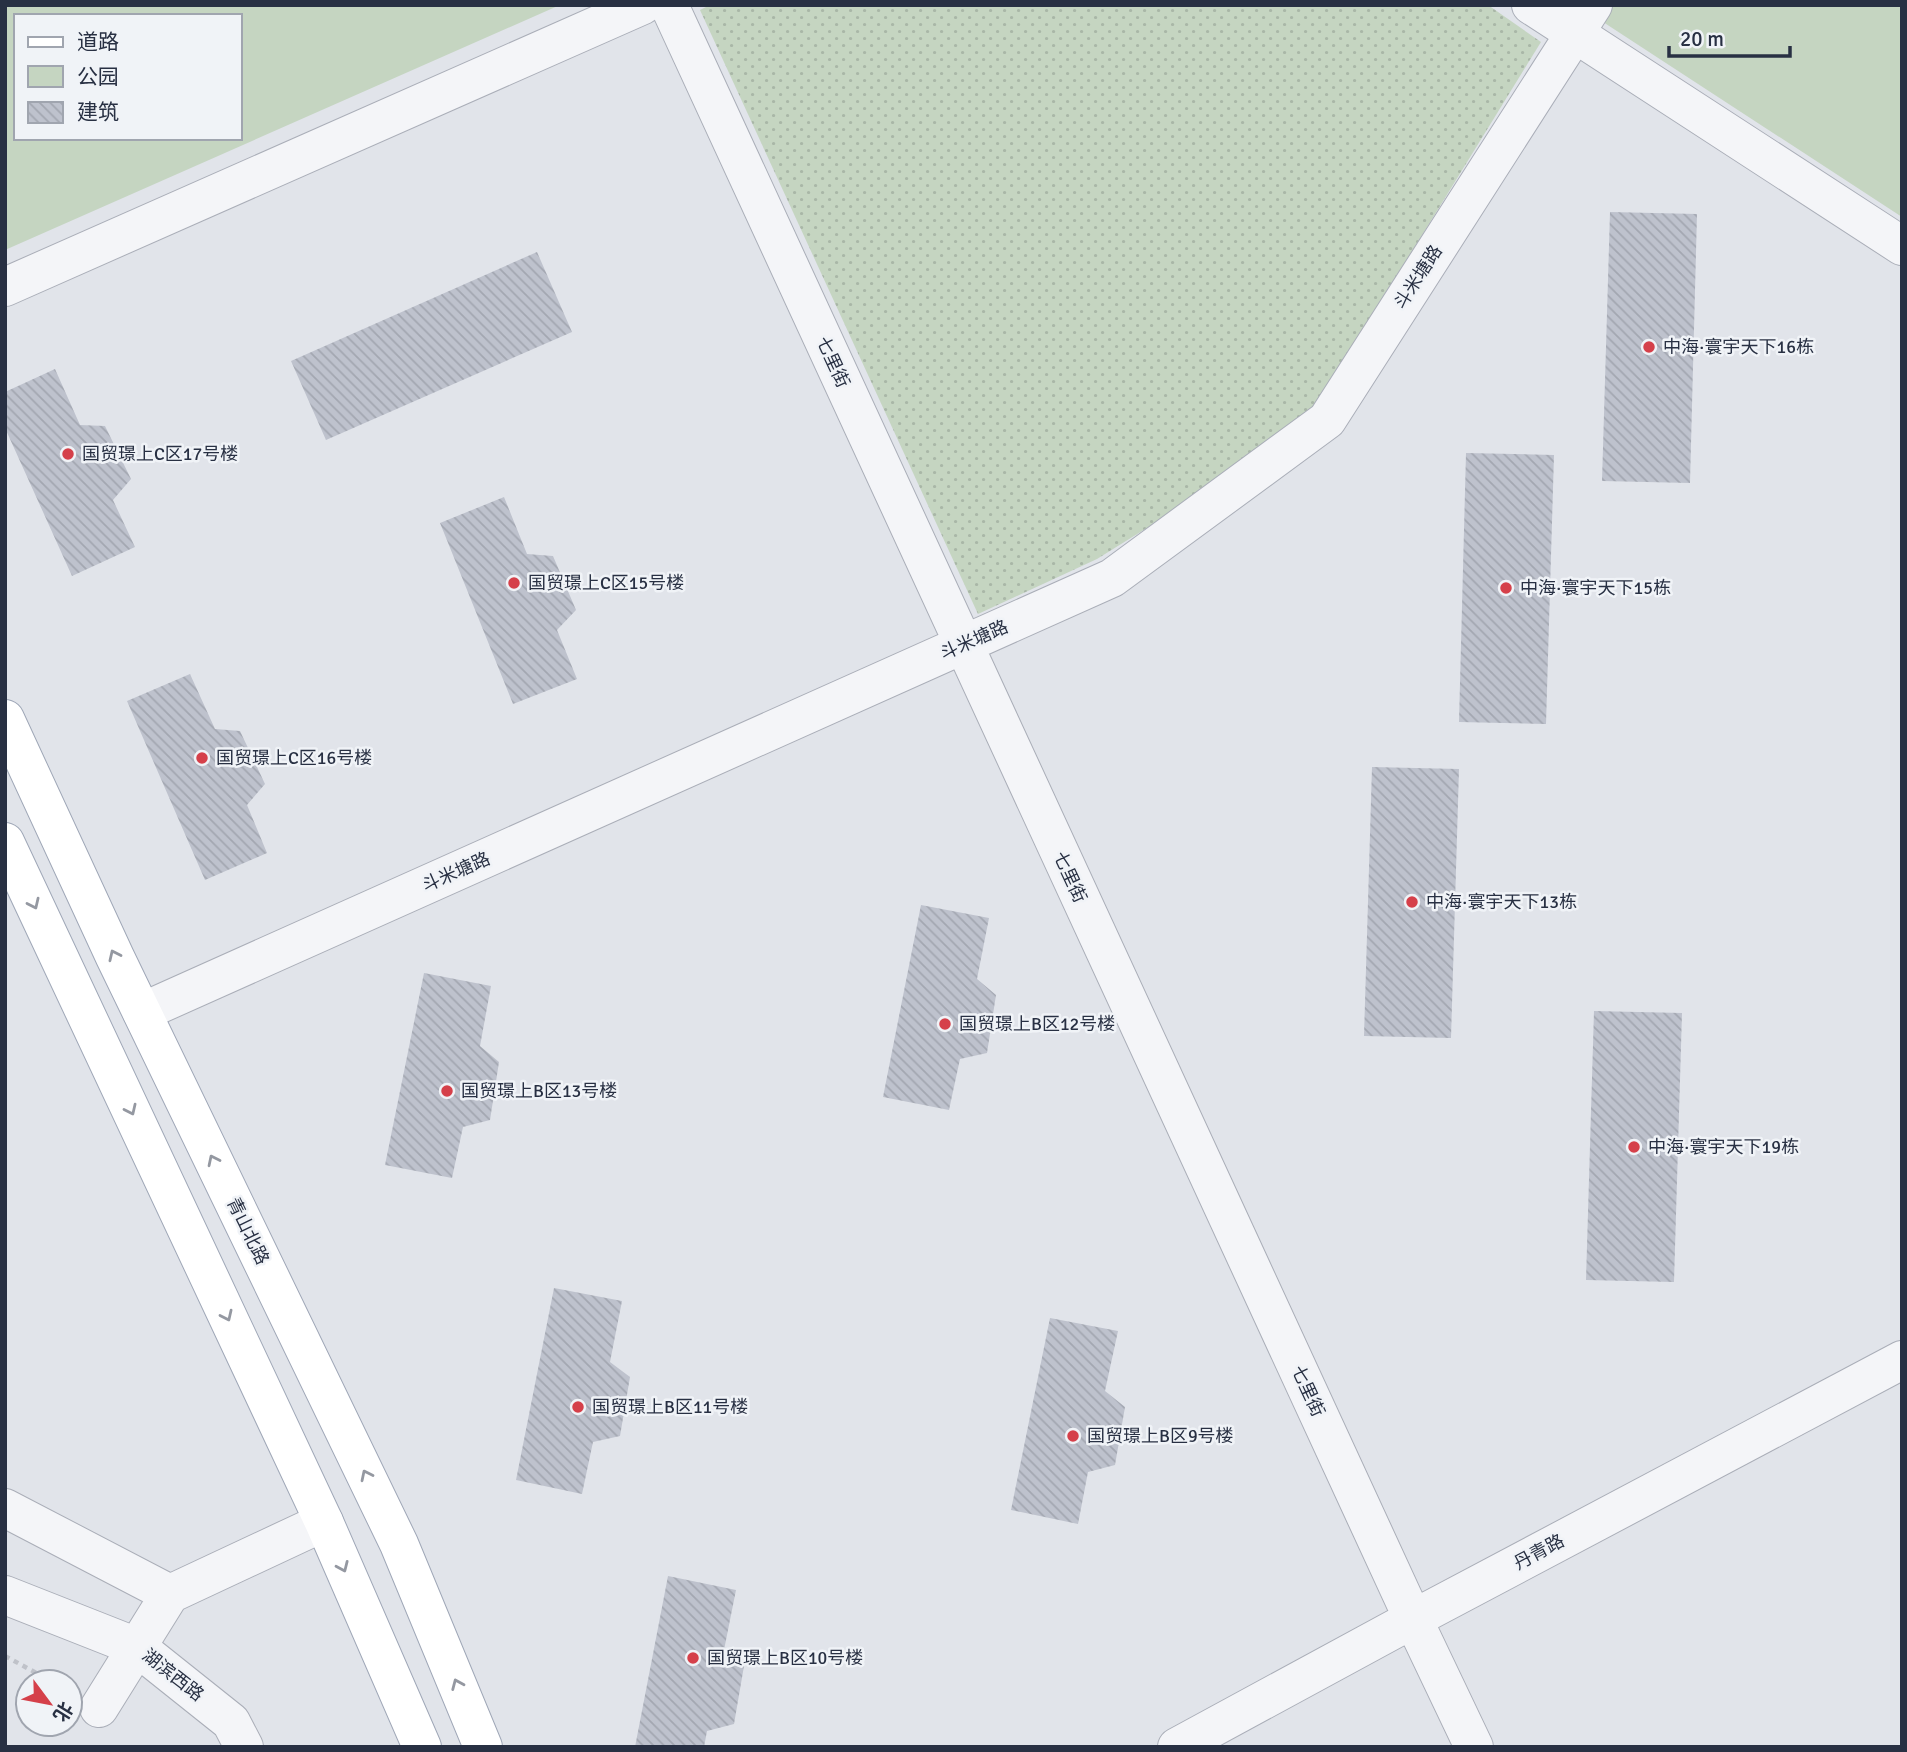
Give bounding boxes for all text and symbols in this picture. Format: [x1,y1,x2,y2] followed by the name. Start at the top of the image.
[14,14,242,140] legend
[1669,14,1790,58] scale bar
[1680,26,1724,52] text: 20 m
[77,29,119,55] text: 道路
[77,64,119,90] text: 公园
[77,99,119,125] text: 建筑
[1389,241,1447,313] street label: 斗米塘路
[812,333,854,391] street label: 七里街
[1663,336,1814,358] place label: 中海·寰宇天下16栋
[1641,339,1657,355] marker: 中海·寰宇天下16栋
[82,443,238,465] place label: 国贸璟上C区17号楼
[60,446,76,462] marker: 国贸璟上C区17号楼
[528,572,684,594] place label: 国贸璟上C区15号楼
[506,575,522,591] marker: 国贸璟上C区15号楼
[1520,577,1671,599] place label: 中海·寰宇天下15栋
[1498,580,1514,596] marker: 中海·寰宇天下15栋
[937,615,1011,665] street label: 斗米塘路
[216,747,372,769] place label: 国贸璟上C区16号楼
[194,750,210,766] marker: 国贸璟上C区16号楼
[419,847,493,897] street label: 斗米塘路
[1049,848,1091,906] street label: 七里街
[1426,891,1577,913] place label: 中海·寰宇天下13栋
[1404,894,1420,910] marker: 中海·寰宇天下13栋
[26,896,40,909] one-way arrow
[109,950,123,962] one-way arrow
[959,1013,1115,1035] place label: 国贸璟上B区12号楼
[937,1016,953,1032] marker: 国贸璟上B区12号楼
[461,1080,617,1102] place label: 国贸璟上B区13号楼
[439,1083,455,1099] marker: 国贸璟上B区13号楼
[122,1102,136,1115] one-way arrow
[1648,1136,1799,1158] place label: 中海·寰宇天下19栋
[1626,1139,1642,1155] marker: 中海·寰宇天下19栋
[208,1155,222,1167] one-way arrow
[222,1194,274,1268] street label: 青山北路
[219,1309,233,1321] one-way arrow
[1287,1362,1329,1420] street label: 七里街
[592,1396,748,1418] place label: 国贸璟上B区11号楼
[570,1399,586,1415] marker: 国贸璟上B区11号楼
[1087,1425,1234,1447] place label: 国贸璟上B区9号楼
[1065,1428,1081,1444] marker: 国贸璟上B区9号楼
[360,1470,374,1482] one-way arrow
[1510,1530,1568,1574] street label: 丹青路
[335,1559,349,1572] one-way arrow
[138,1644,208,1706] street label: 湖滨西路
[707,1647,863,1669] place label: 国贸璟上B区10号楼
[685,1650,701,1666] marker: 国贸璟上B区10号楼
[14,1668,84,1738] north arrow
[451,1678,465,1690] one-way arrow
[47,1697,78,1726] text: 北

